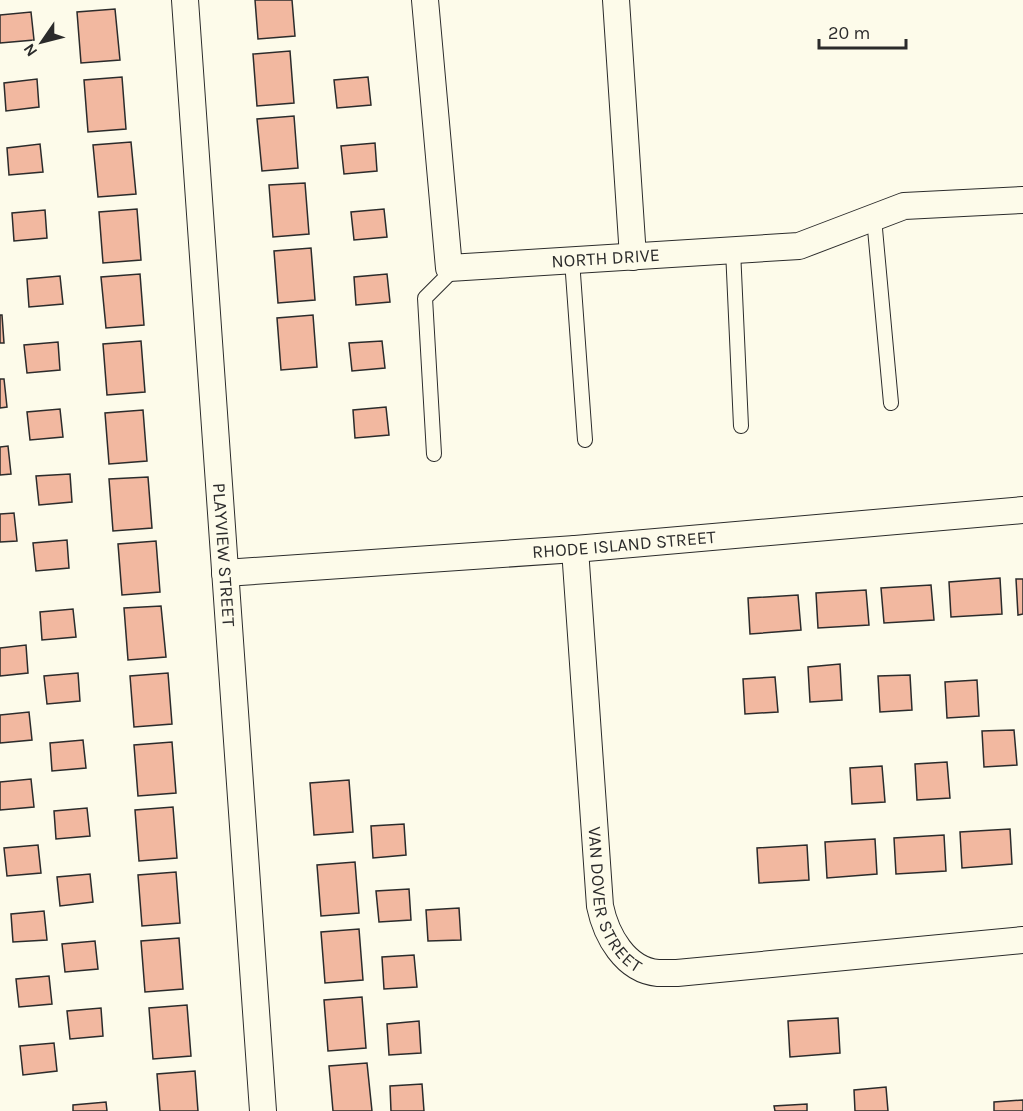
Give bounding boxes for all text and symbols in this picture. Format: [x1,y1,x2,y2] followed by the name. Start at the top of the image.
[12,12,72,72] north arrow
[819,12,906,50] scale bar
[828,22,870,44] text: 20 m
[19,40,41,60] text: N
[551,244,660,273] street label: NORTH DRIVE
[208,482,240,627] street label: PLAYVIEW STREET
[531,526,717,563] street label: RHODE ISLAND STREET
[583,826,646,977] street label: VAN DOVER STREET

